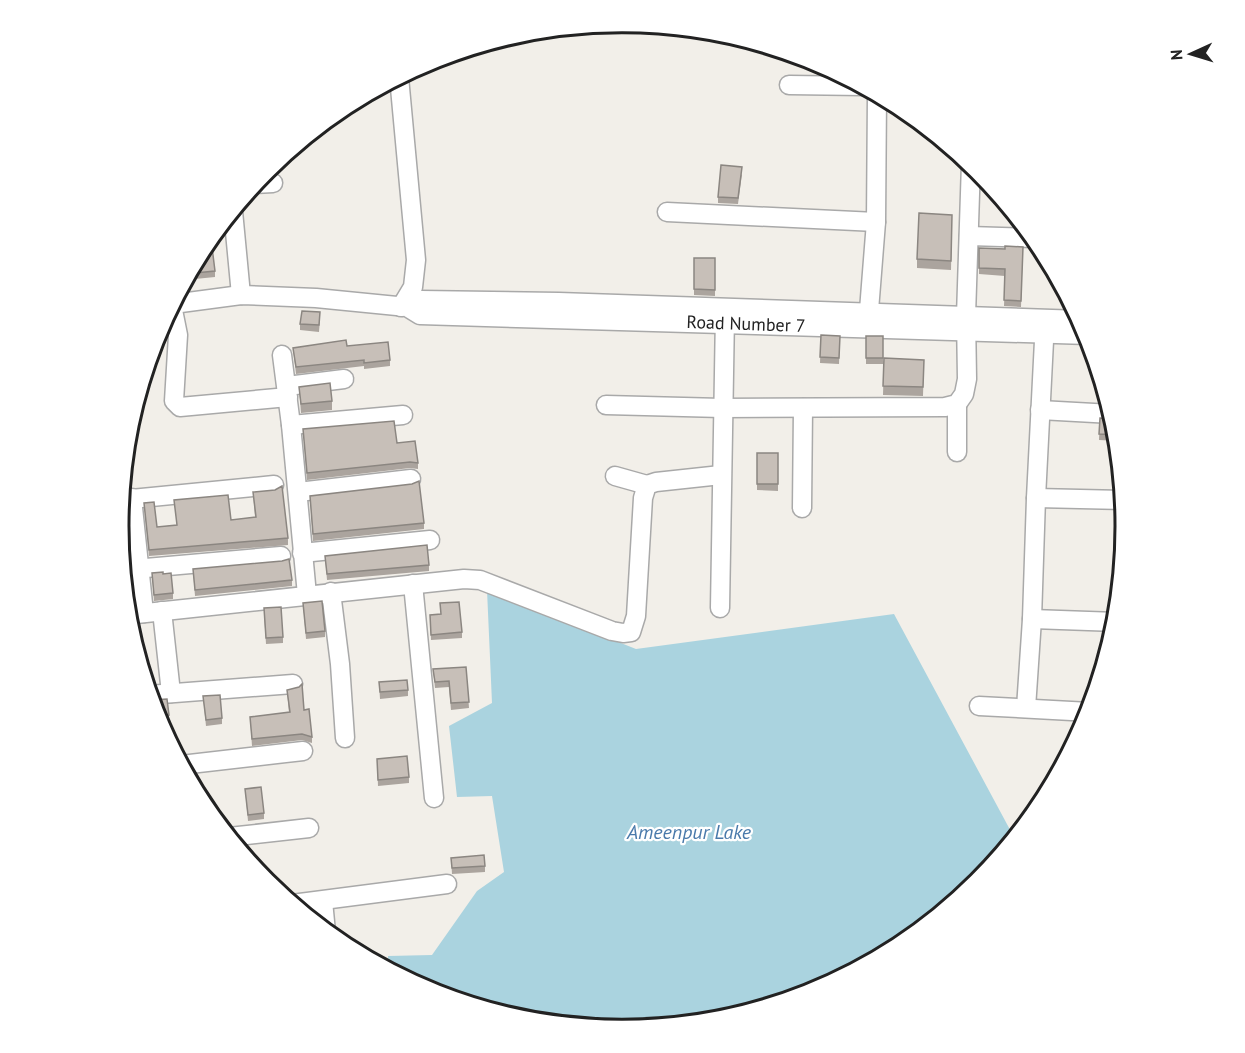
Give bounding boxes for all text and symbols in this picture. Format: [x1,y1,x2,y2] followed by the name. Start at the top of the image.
[1161,24,1221,84] north arrow
[1166,49,1186,61] text: N
[686,310,806,337] street label: Road Number 7
[626,819,752,845] water label: Ameenpur Lake

